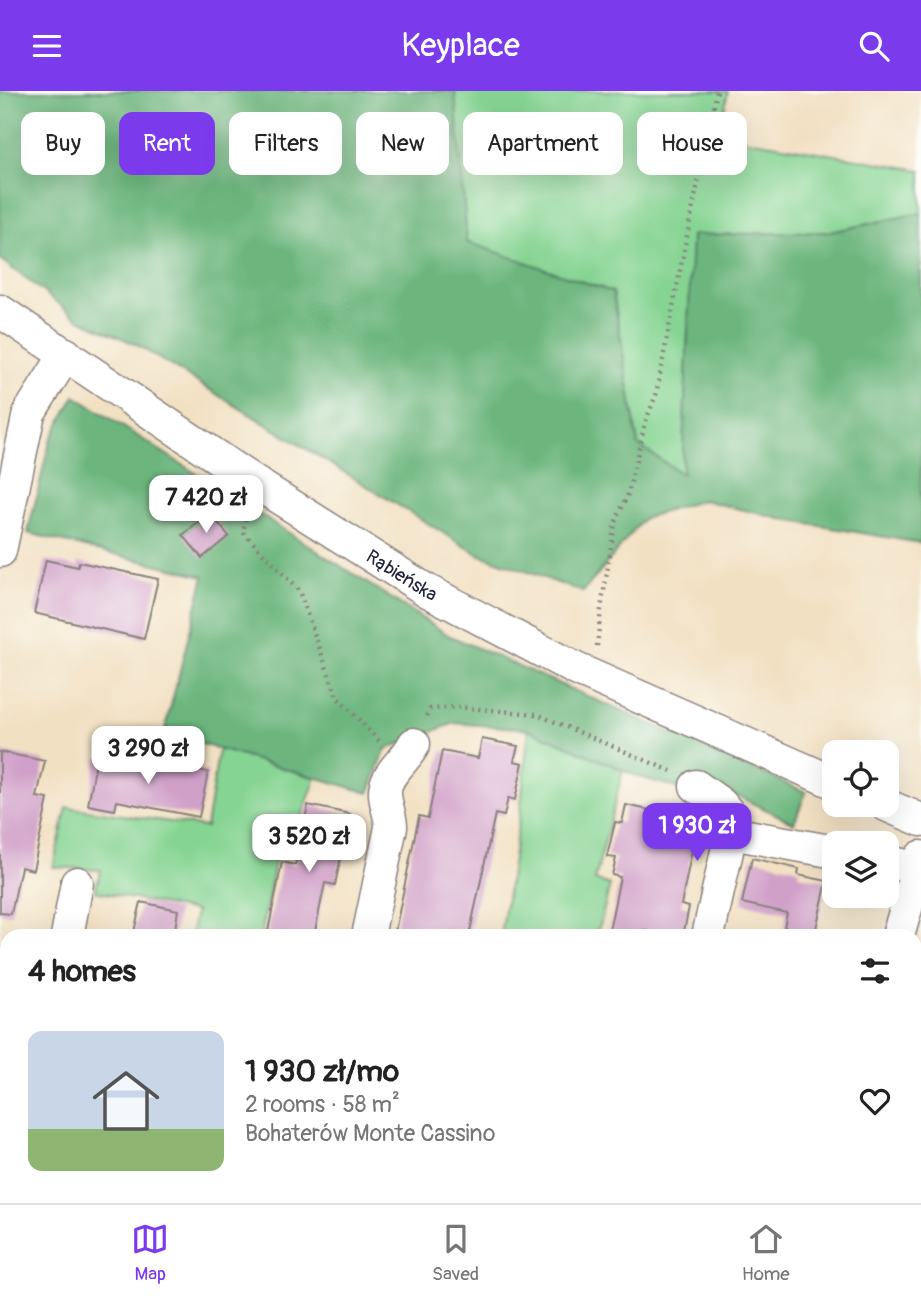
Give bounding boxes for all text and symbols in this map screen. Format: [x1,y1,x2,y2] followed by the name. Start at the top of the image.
[401,26,520,66] text: Keyplace
[28,27,66,65] icon: menu
[855,27,893,65] icon: search
[21,112,105,175] chip: Buy
[119,112,215,175] chip: Rent
[229,112,342,175] chip: Filters
[356,112,449,175] chip: New
[463,112,623,175] chip: Apartment
[637,112,747,175] chip: House
[134,475,278,535] pin: 7 420 zł
[165,483,247,512] text: 7 420 zł
[362,545,441,607] street label: Rąbieńska
[76,727,220,786] pin: 3 290 zł
[108,734,188,763] text: 3 290 zł
[822,740,899,908] map controls
[822,740,899,817] button: locate
[625,803,769,863] pin: 1 930 zł
[658,811,736,840] text: 1 930 zł
[237,815,381,874] pin: 3 520 zł
[268,822,350,851] text: 3 520 zł
[822,831,899,908] button: layers
[856,952,894,990] icon: filters
[28,953,136,990] text: 4 homes
[245,1053,399,1090] text: 1 930 zł/mo
[84,1059,168,1143] icon: home
[856,1082,894,1120] icon: heart
[245,1090,400,1119] text: 2 rooms · 58 m²
[245,1119,495,1148] text: Bohaterów Monte Cassino
[131,1220,169,1286] tab: Map
[432,1220,479,1286] tab: Saved
[742,1220,790,1286] tab: Home

